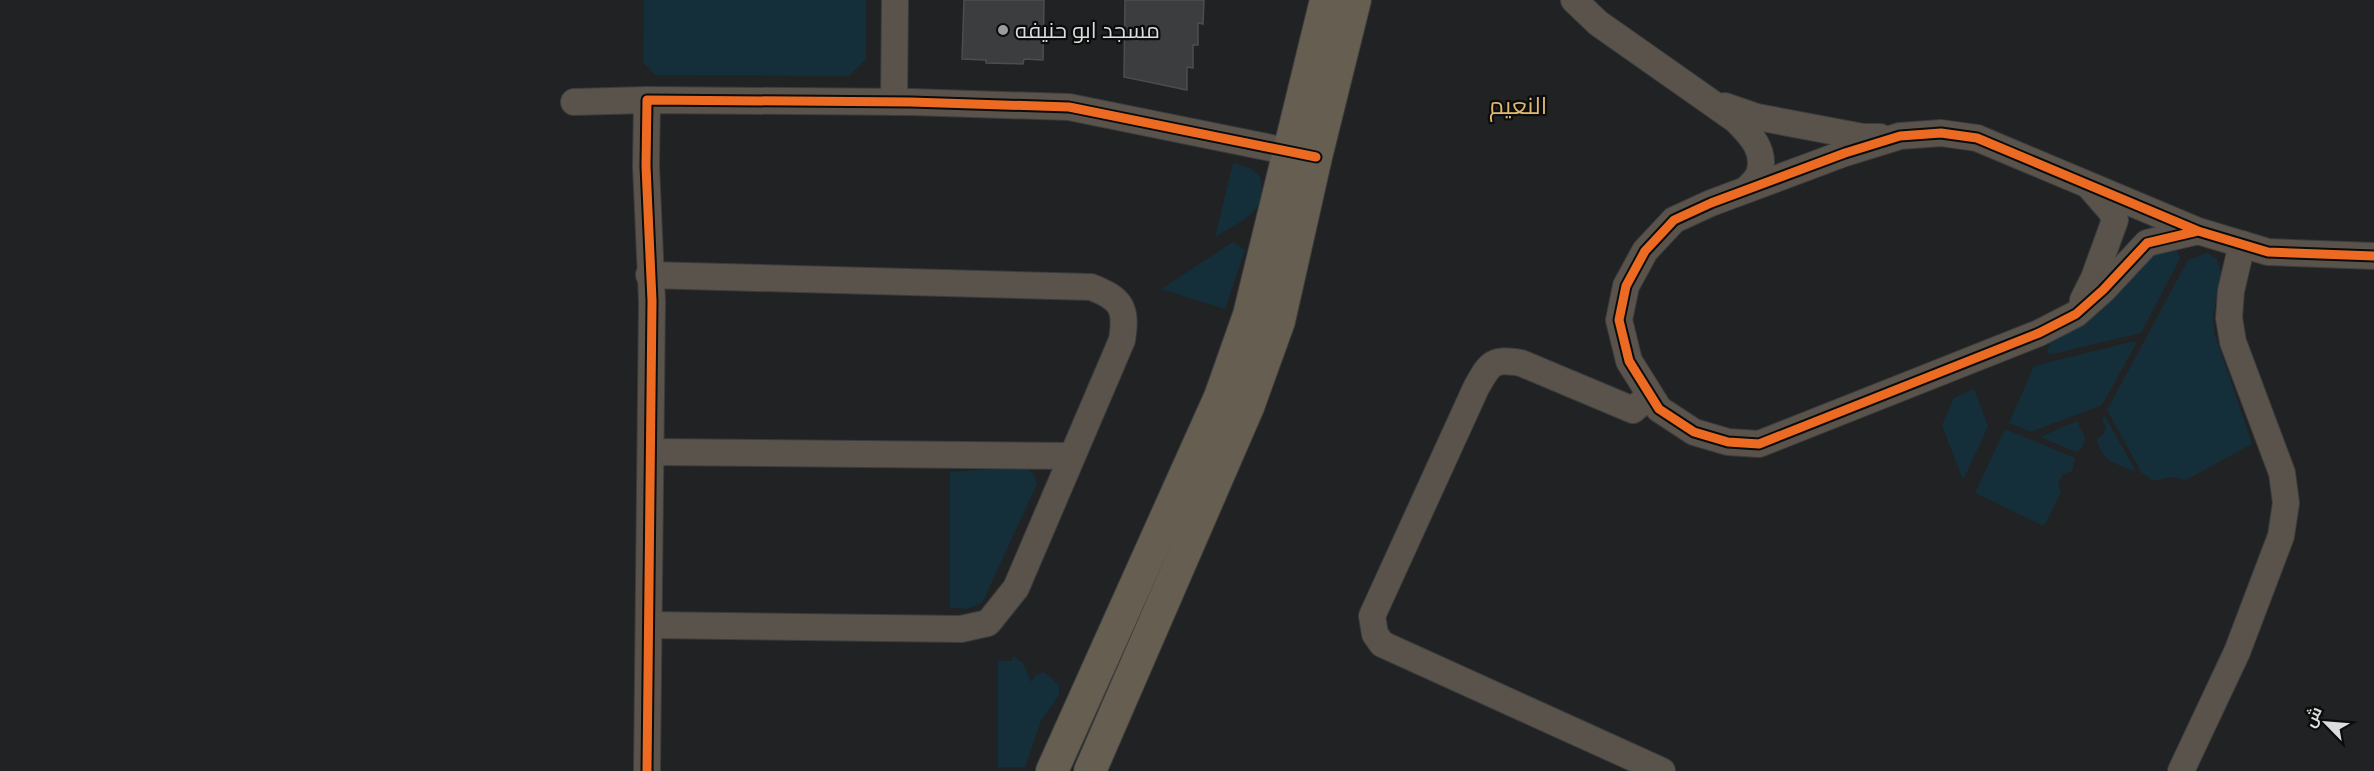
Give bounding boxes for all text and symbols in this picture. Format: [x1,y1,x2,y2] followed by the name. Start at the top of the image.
[1015,18,1160,44] place label: مسجد ابو حنيفه
[996,23,1010,37] marker: مسجد ابو حنيفه
[1489,92,1547,122] district label: النعيم
[2296,693,2356,753] north arrow
[2300,704,2326,730] text: ش

